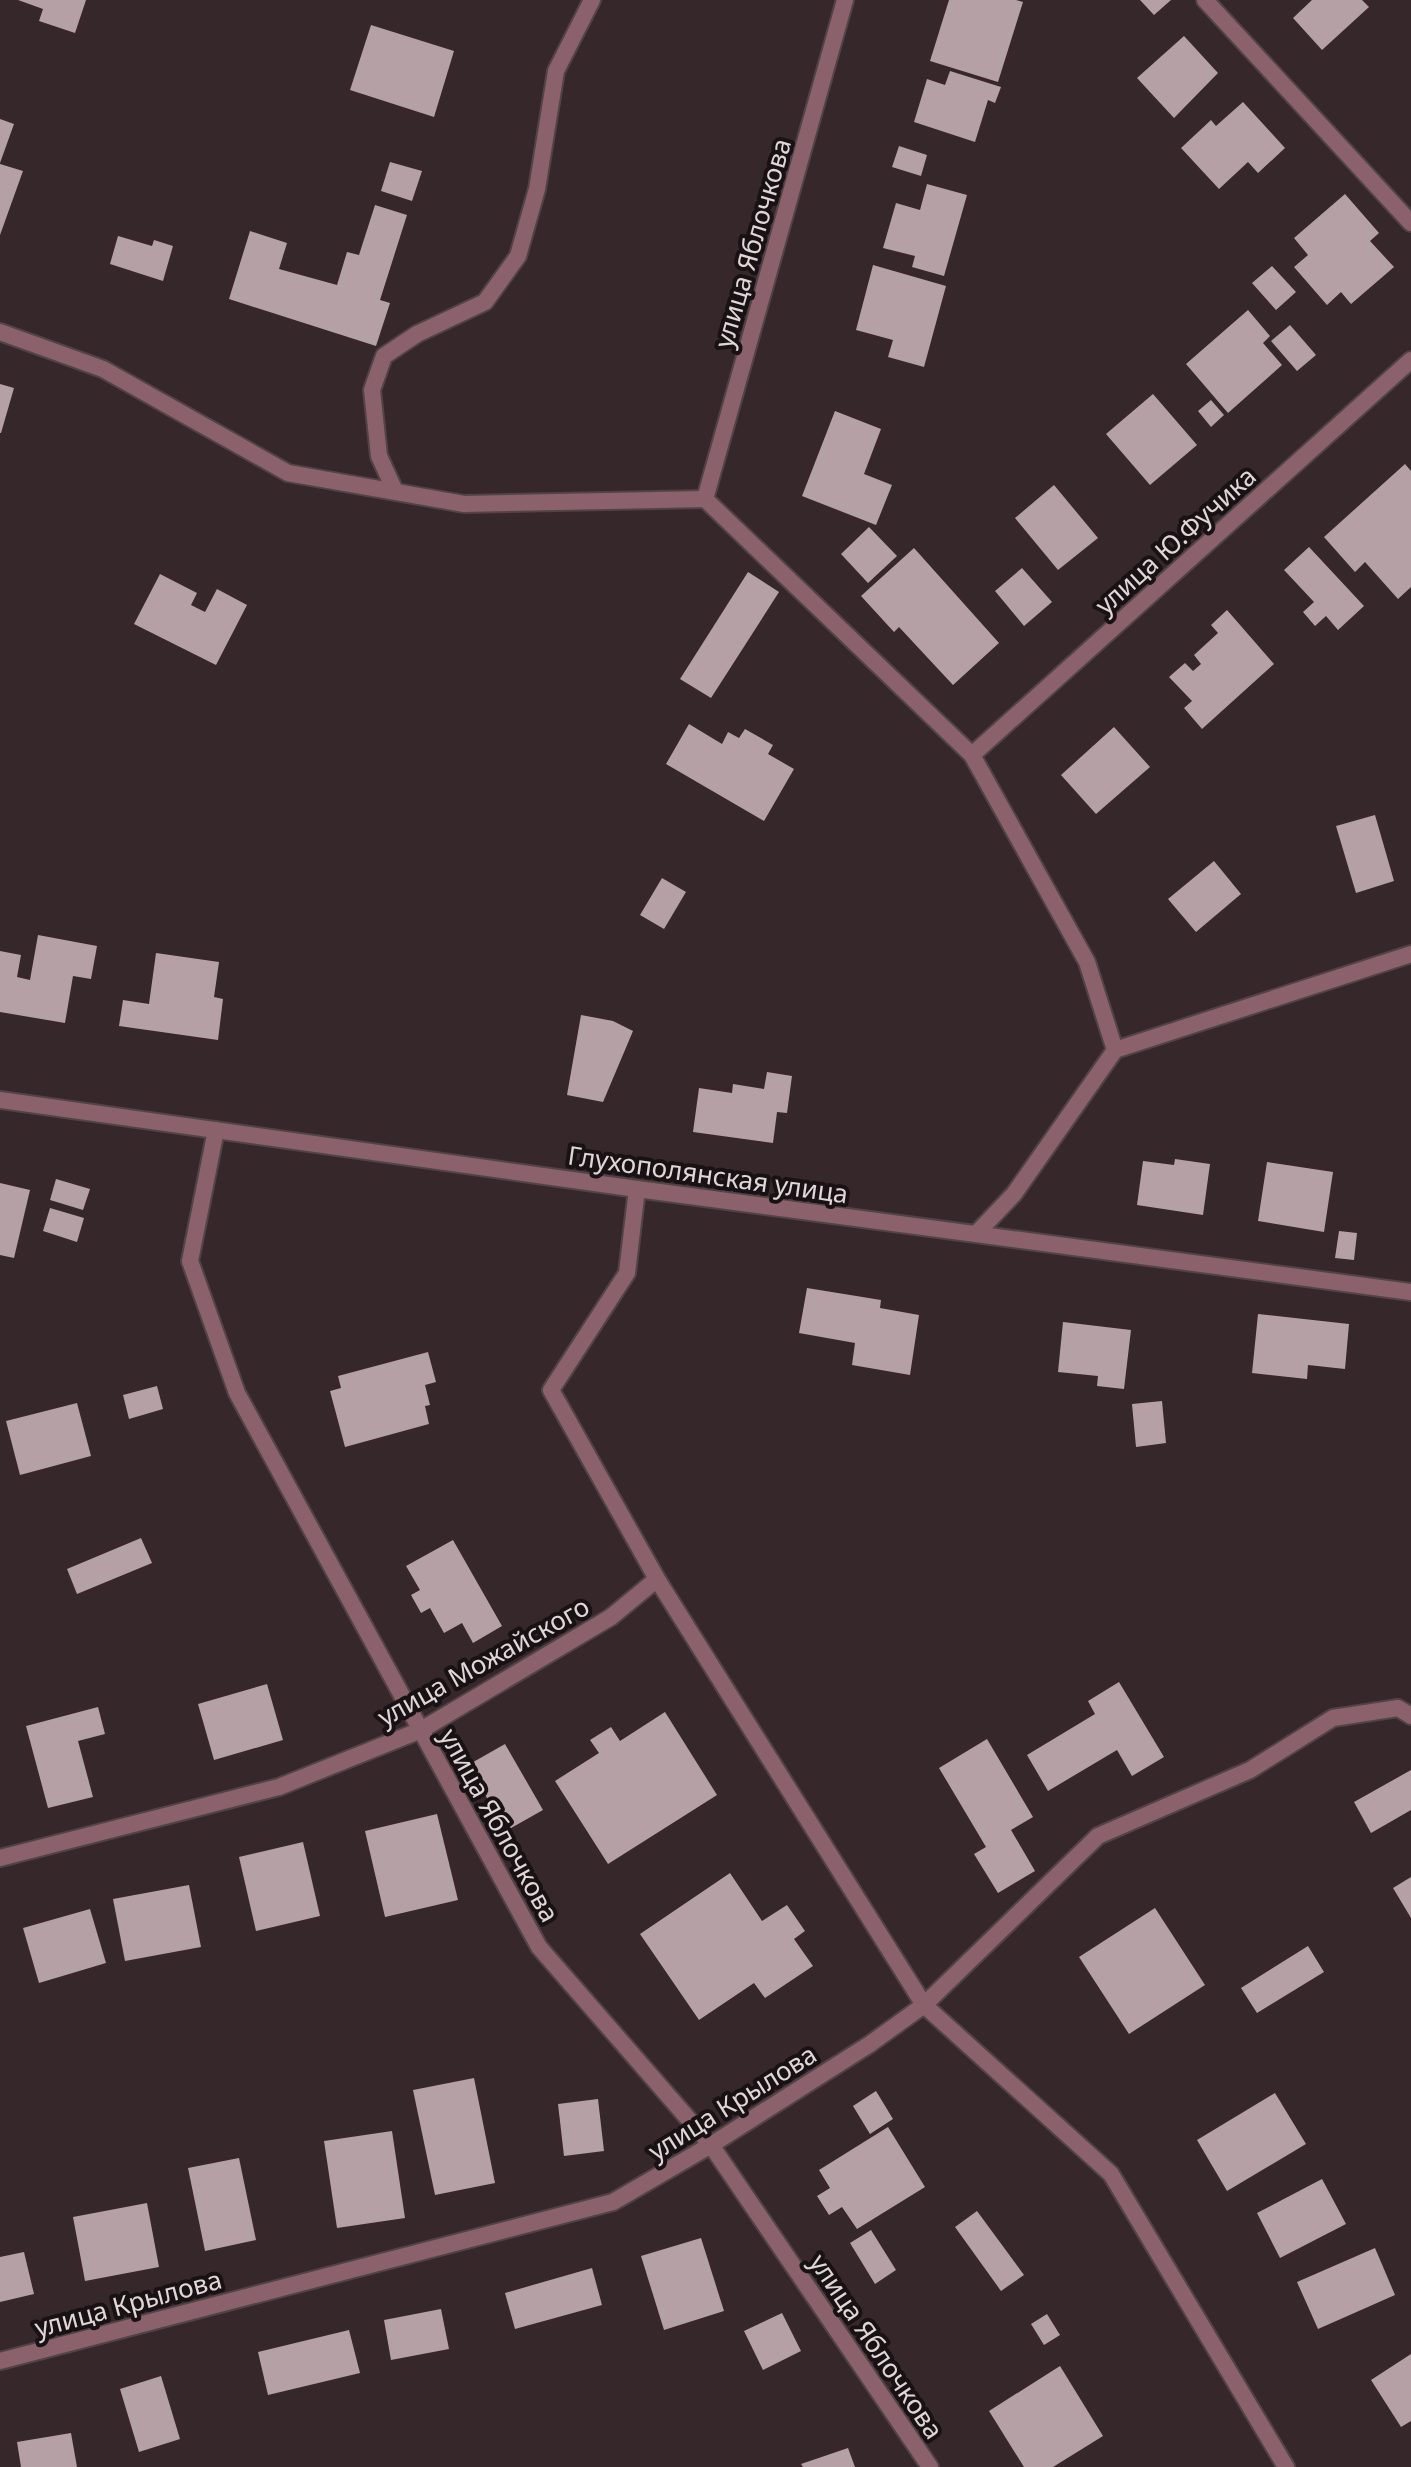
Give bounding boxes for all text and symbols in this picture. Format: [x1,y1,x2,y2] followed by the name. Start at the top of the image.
[705,134,799,352] street label: улица Яблочкова
[1087,458,1263,622] street label: улица Ю.Фучика
[566,1137,850,1211] street label: Глухополянская улица
[371,1588,595,1734] street label: улица Можайского
[432,1722,568,1928] street label: улица Яблочкова
[641,2036,823,2168] street label: улица Крылова
[802,2246,952,2446] street label: улица Яблочкова
[31,2261,225,2345] street label: улица Крылова

